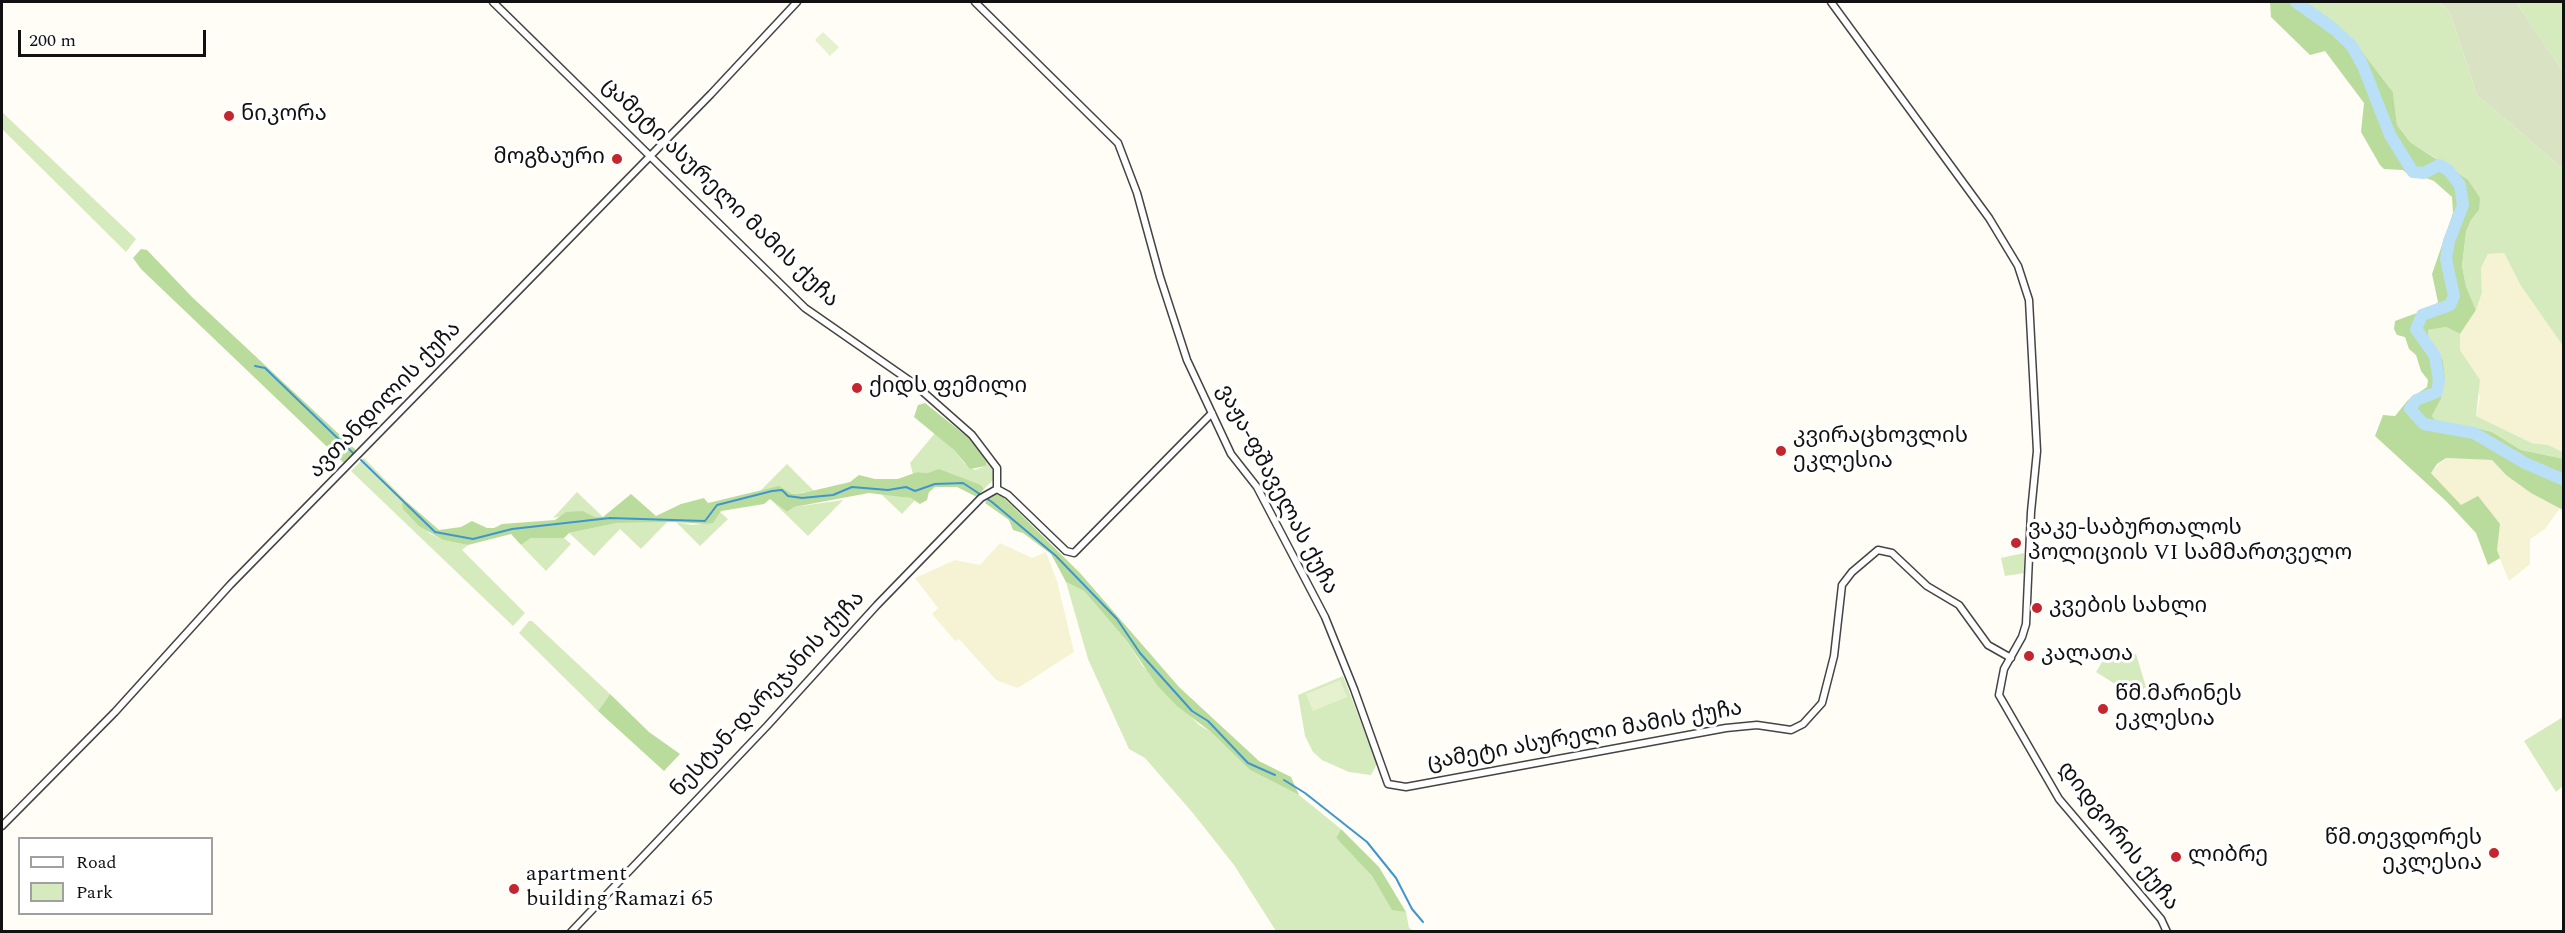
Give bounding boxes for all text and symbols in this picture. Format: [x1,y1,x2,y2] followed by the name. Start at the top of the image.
[21,18,208,56] scale bar
[29,27,76,54] text: 200 m
[595,74,843,314] street label: ცამეტი ასურელი მამის ქუჩა
[241,103,327,129] place label: ნიკორა
[222,109,236,123] marker: ნიკორა
[493,146,605,172] place label: მოგზაური
[610,152,624,166] marker: მოგზაური
[304,317,468,485] street label: ავთანდილის ქუჩა
[869,375,1027,401] place label: ქიდს ფემილი
[1209,380,1343,600] street label: ვაჟა-ფშაველას ქუჩა
[850,381,864,395] marker: ქიდს ფემილი
[1793,425,1968,476] place label: კვირაცხოვლის ეკლესია
[1774,444,1788,458] marker: კვირაცხოვლის ეკლესია
[2028,517,2352,568] place label: ვაკე-საბურთალოს პოლიციის VI სამმართველო
[2009,536,2023,550] marker: ვაკე-საბურთალოს პოლიციის VI სამმართველო
[667,586,871,804] street label: ნესტან-დარეჯანის ქუჩა
[2049,595,2207,621] place label: კვების სახლი
[2030,601,2044,615] marker: კვების სახლი
[2041,643,2133,669] place label: კალათა
[2022,649,2036,663] marker: კალათა
[2115,683,2242,734] place label: წმ.მარინეს ეკლესია
[1426,696,1744,778] street label: ცამეტი ასურელი მამის ქუჩა
[2096,702,2110,716] marker: წმ.მარინეს ეკლესია
[2051,757,2183,917] street label: დიდგორის ქუჩა
[2325,827,2482,878] place label: წმ.თევდორეს ეკლესია
[18,837,213,915] legend
[2188,844,2268,870] place label: ლიბრე
[2487,846,2501,860] marker: წმ.თევდორეს ეკლესია
[76,849,117,876] text: Road
[2169,850,2183,864] marker: ლიბრე
[526,863,713,914] place label: apartment building Ramazi 65
[76,879,113,906] text: Park
[507,882,521,896] marker: apartment building Ramazi 65

